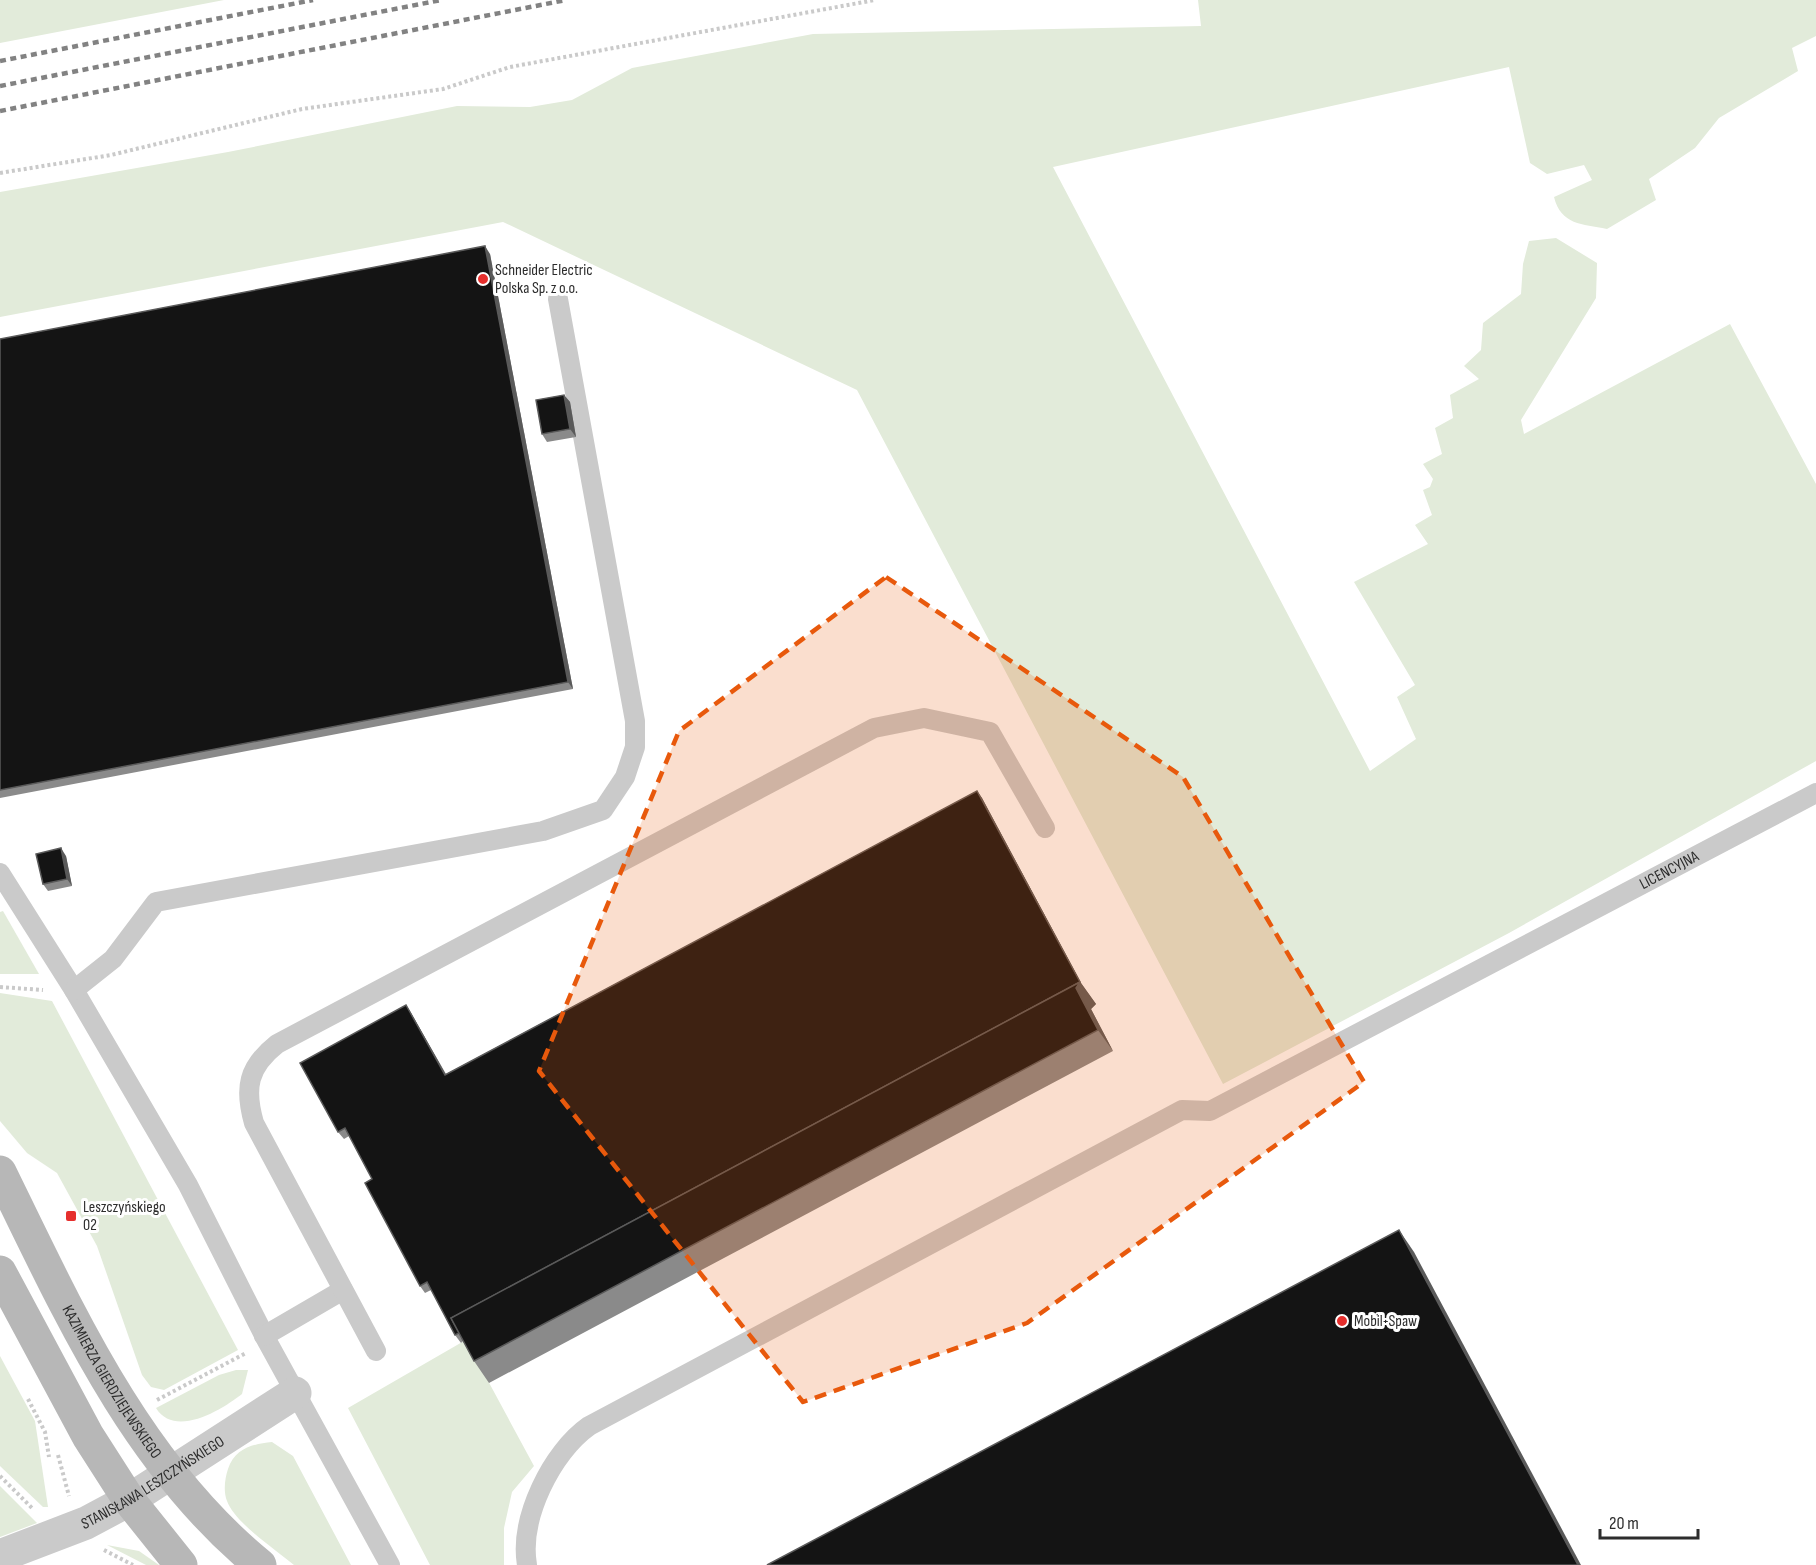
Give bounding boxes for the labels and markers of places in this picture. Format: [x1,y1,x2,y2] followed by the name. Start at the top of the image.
[495,261,593,298] place label: Schneider Electric Polska Sp. z o.o.
[476,272,490,286] marker: Schneider Electric Polska Sp. z o.o.
[83,1198,166,1235] place label: Leszczyńskiego 02
[64,1209,78,1223] marker: Leszczyńskiego 02
[1354,1312,1417,1331] place label: Mobil-Spaw
[1335,1314,1349,1328] marker: Mobil-Spaw

